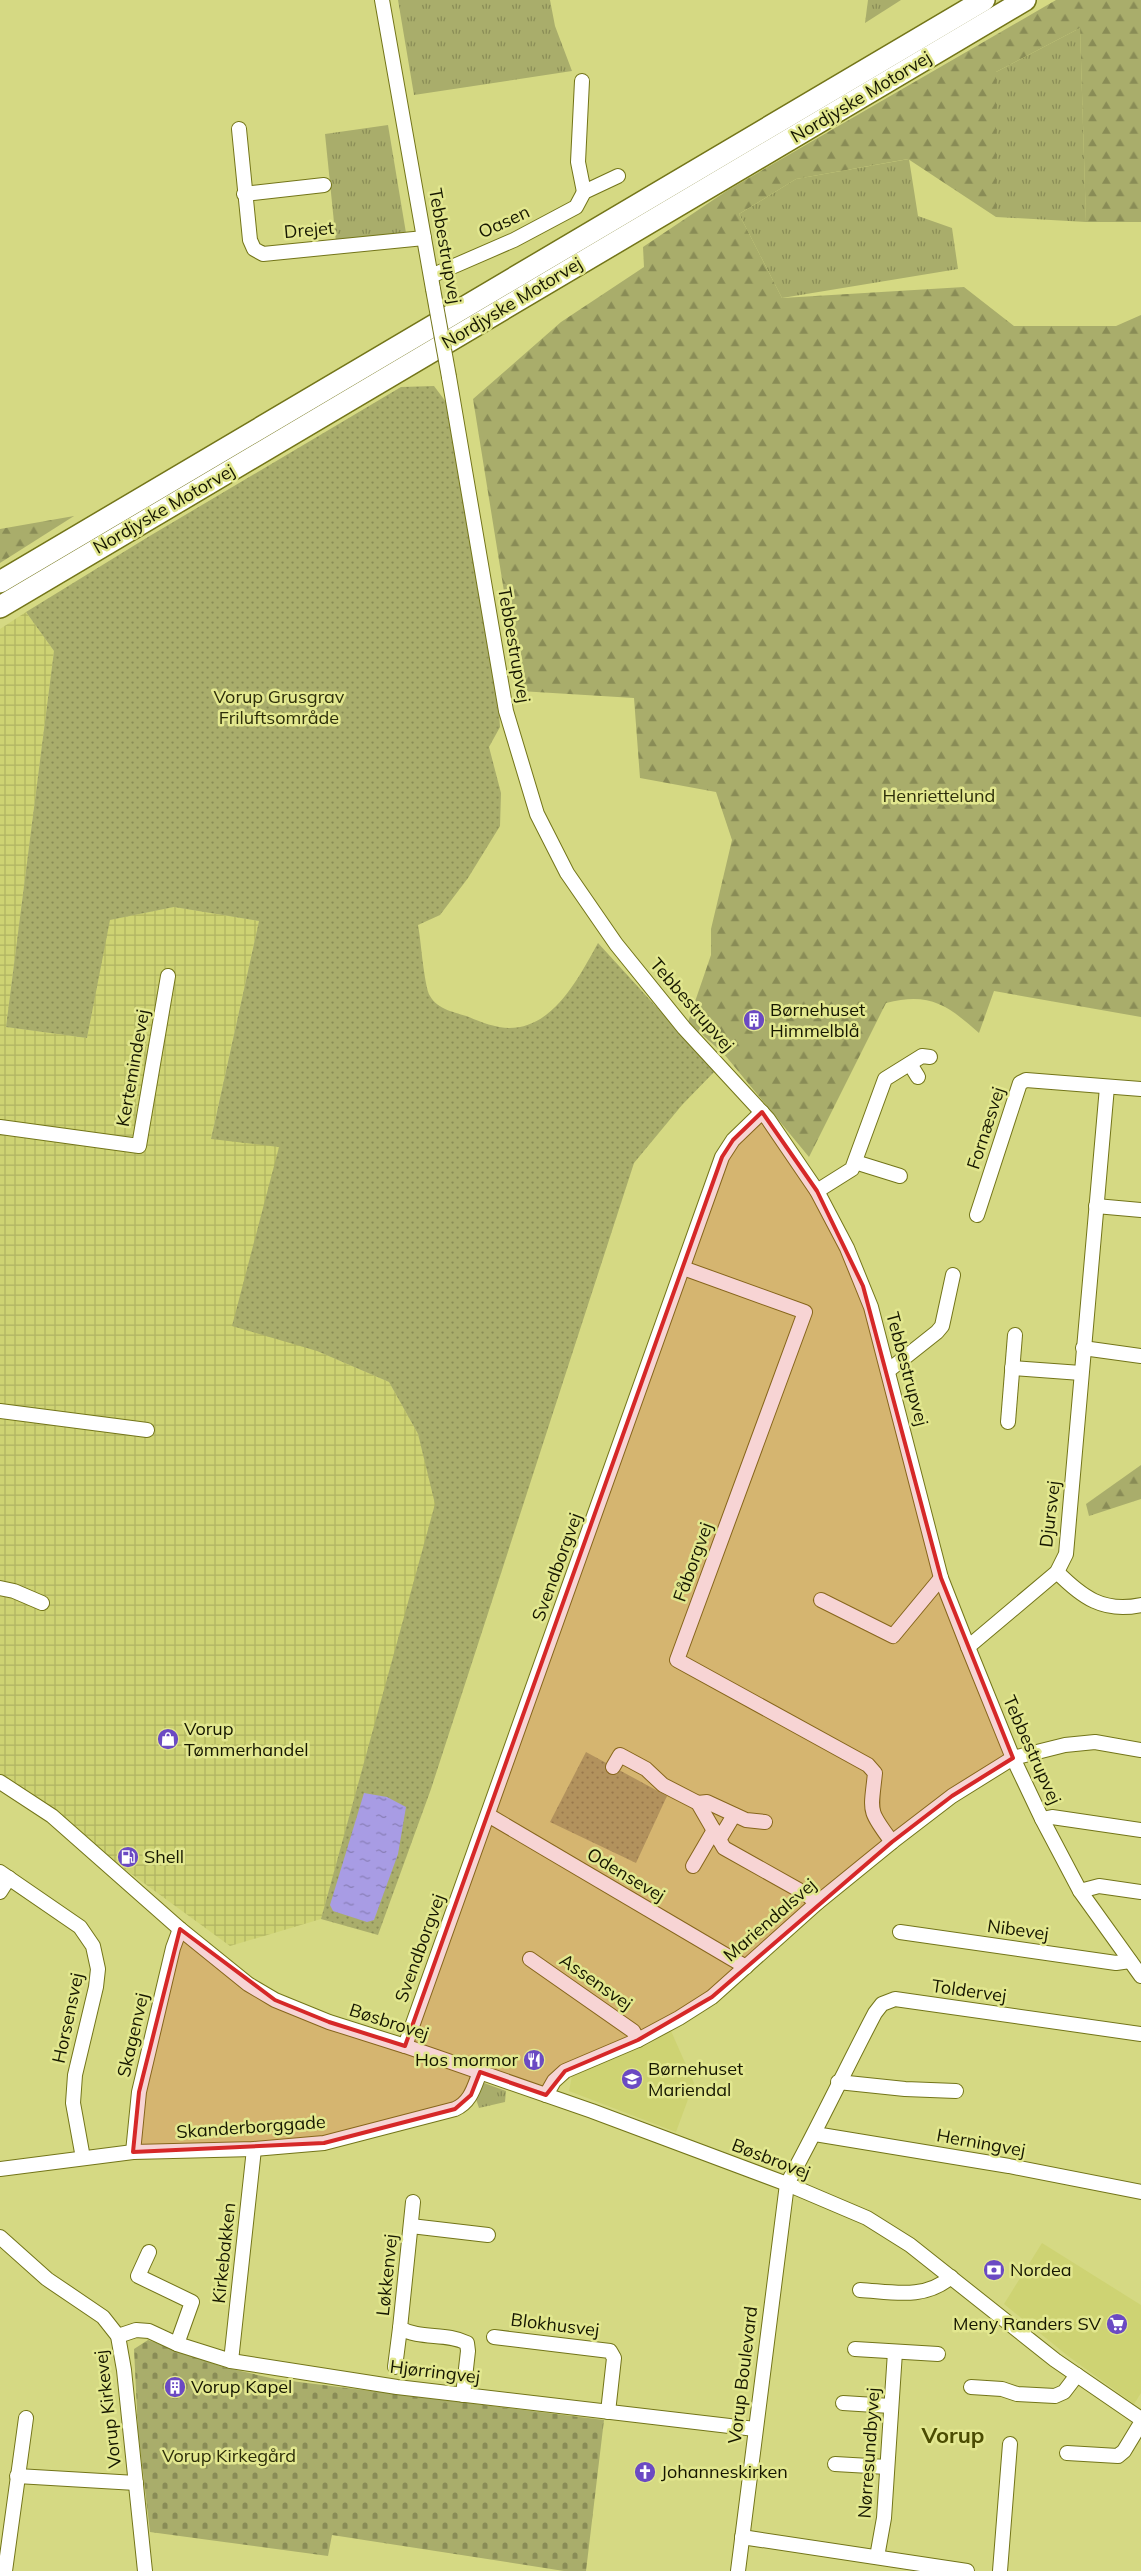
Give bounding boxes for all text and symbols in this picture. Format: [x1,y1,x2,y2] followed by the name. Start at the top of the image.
[786,46,935,148] street label: Nordjyske Motorvej
[424,186,467,305] street label: Tebbestrupvej
[474,200,533,243] street label: Oasen
[283,216,335,243] street label: Drejet
[437,252,586,354] street label: Nordjyske Motorvej
[89,459,239,558] street label: Nordjyske Motorvej
[493,585,536,704] street label: Tebbestrupvej
[214,685,345,729] park label: Vorup Grusgrav Friluftsområde
[883,784,995,807] park label: Henriettelund
[645,953,739,1056] street label: Tebbestrupvej
[770,998,865,1042] place label: Børnehuset Himmelblå
[111,1008,154,1128] street label: Kertemindevej
[742,1008,766,1032] building icon: Børnehuset Himmelblå
[961,1084,1010,1172] street label: Fornæsvej
[881,1309,934,1428] street label: Tebbestrupvej
[1034,1479,1065,1548] street label: Djursvej
[526,1510,587,1624] street label: Svendborgvej
[668,1519,717,1605] street label: Fåborgvej
[998,1692,1067,1808] street label: Tebbestrupvej
[184,1717,308,1761] place label: Vorup Tømmerhandel
[156,1727,180,1751] shop icon: Vorup Tømmerhandel
[583,1842,670,1907] street label: Odensevej
[116,1845,140,1869] fuel station icon: Shell
[144,1845,184,1868] place label: Shell
[719,1873,821,1966] street label: Mariendalsvej
[389,1891,450,2005] street label: Svendborgvej
[986,1914,1050,1945] street label: Nibevej
[555,1948,637,2015] street label: Assensvej
[47,1970,88,2065] street label: Horsensvej
[930,1974,1008,2007] street label: Toldervej
[112,1990,153,2079] street label: Skagenvej
[346,1998,432,2045] street label: Bøsbrovej
[415,2048,518,2071] place label: Hos mormor
[522,2048,546,2072] restaurant icon: Hos mormor
[648,2057,743,2101] place label: Børnehuset Mariendal
[620,2067,644,2091] school or university icon: Børnehuset Mariendal
[176,2110,326,2143] street label: Skanderborggade
[935,2123,1027,2162] street label: Herningvej
[729,2133,814,2184] street label: Bøsbrovej
[207,2201,240,2305] street label: Kirkebakken
[371,2233,402,2317] street label: Løkkenvej
[982,2258,1006,2282] bank icon: Nordea
[1010,2258,1072,2281] place label: Nordea
[723,2305,762,2445] street label: Vorup Boulevard
[509,2308,601,2341] street label: Blokhusvej
[953,2312,1101,2335] place label: Meny Randers SV
[1105,2312,1129,2336] supermarket icon: Meny Randers SV
[89,2349,126,2469] street label: Vorup Kirkevej
[389,2355,481,2388] street label: Hjørringvej
[163,2375,187,2399] building icon: Vorup Kapel
[191,2375,292,2398] place label: Vorup Kapel
[852,2387,885,2519] street label: Nørresundbyvej
[921,2421,984,2449] district label: Vorup
[162,2444,296,2467] park label: Vorup Kirkegård
[633,2460,657,2484] church icon: Johanneskirken
[661,2460,788,2483] place label: Johanneskirken

